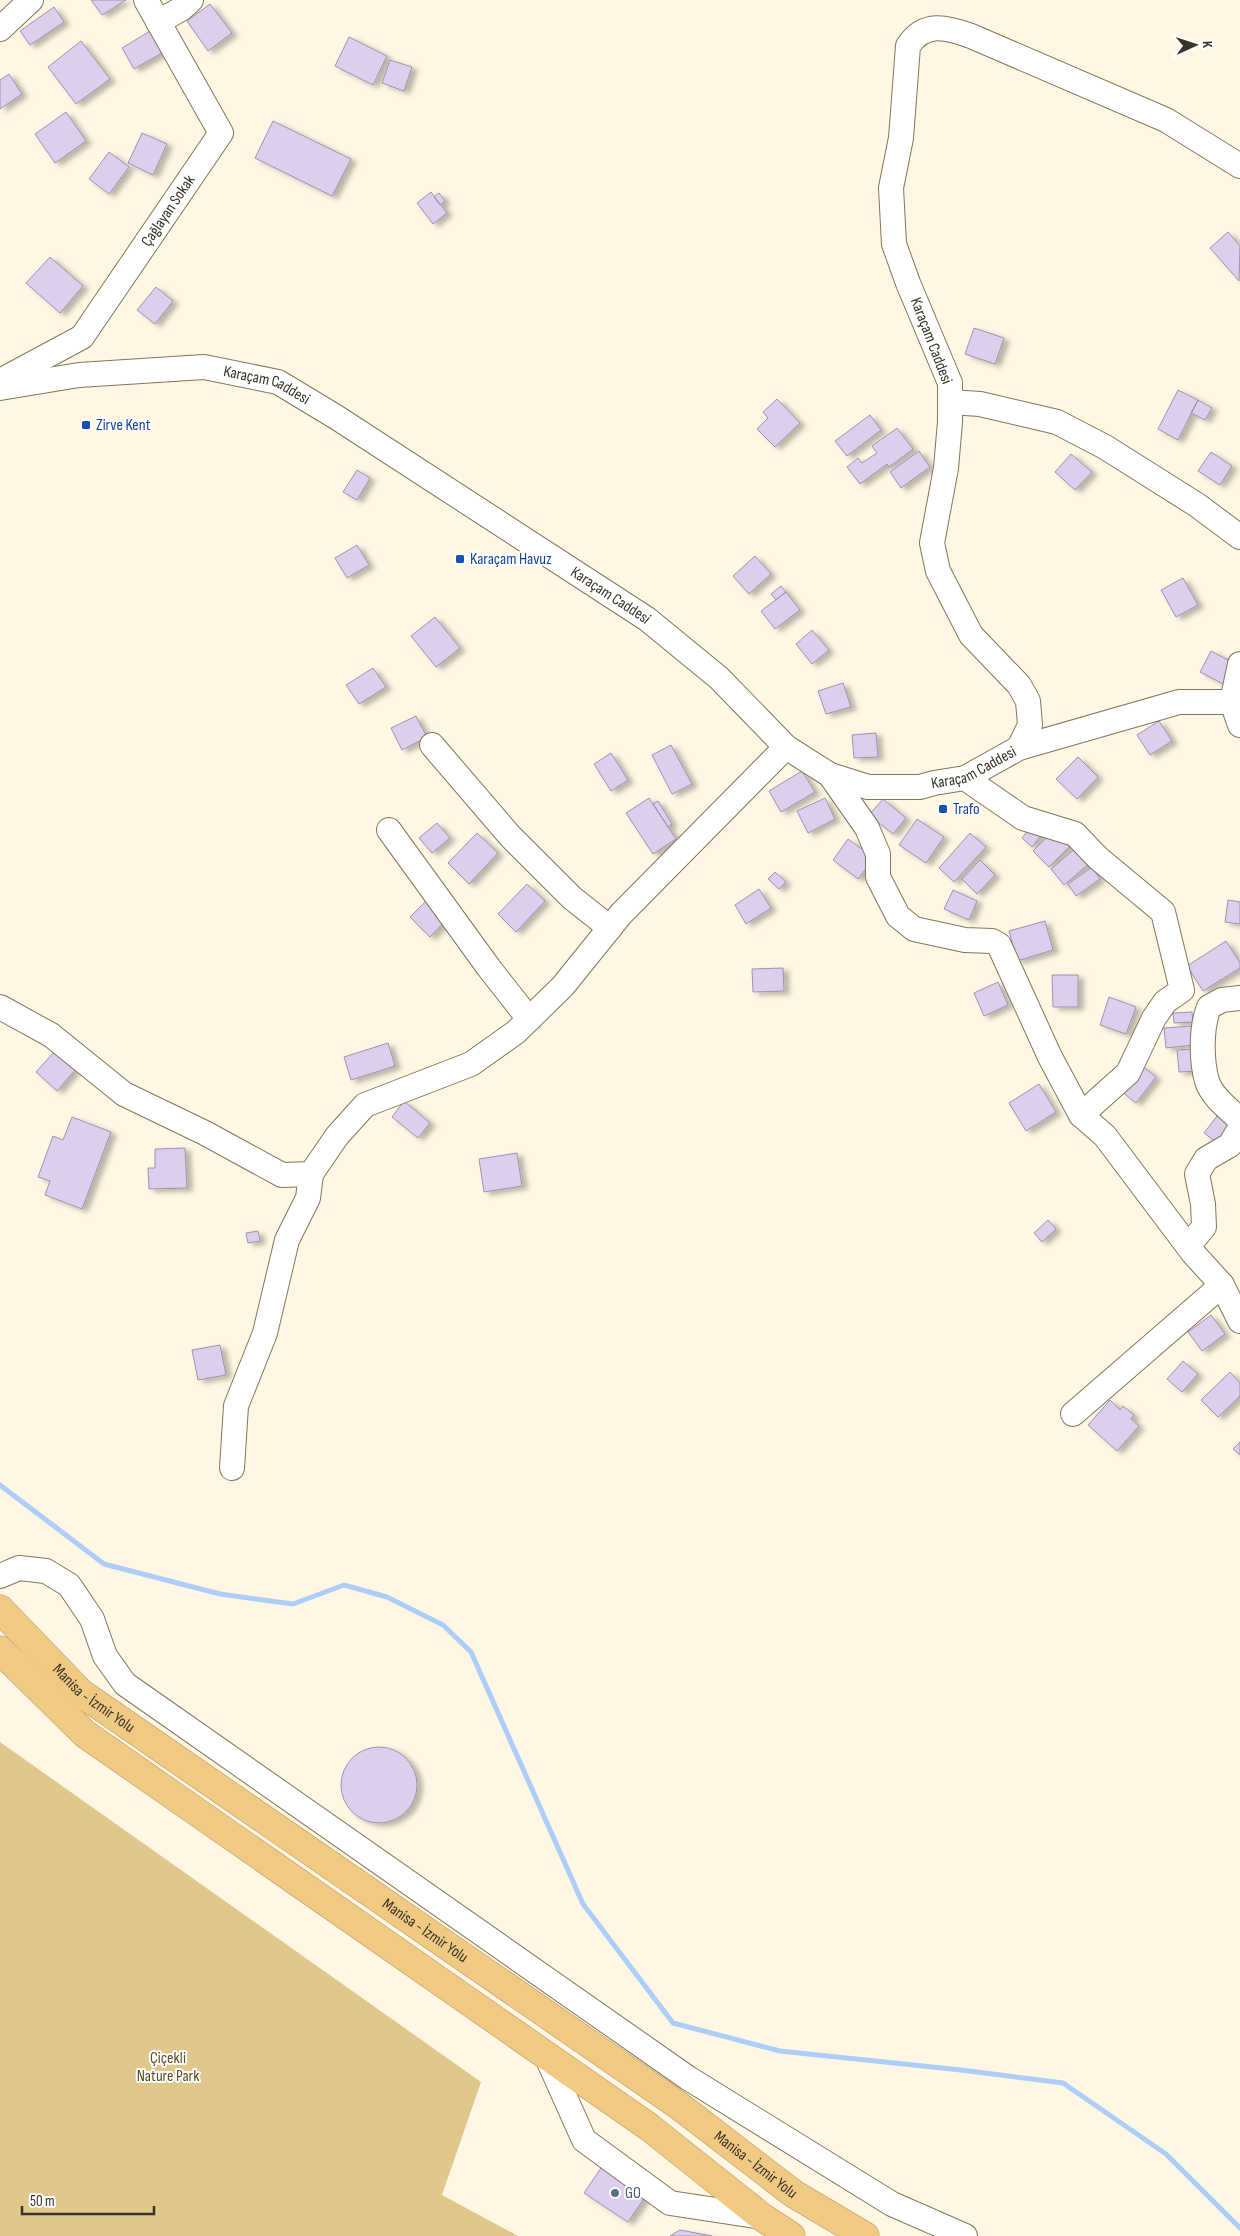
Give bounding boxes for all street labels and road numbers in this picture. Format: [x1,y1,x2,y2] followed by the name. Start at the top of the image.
[137,171,199,250] street label: Çağlayan Sokak
[906,295,956,387] street label: Karaçam Caddesi
[222,362,314,409] street label: Karaçam Caddesi
[567,563,655,628] street label: Karaçam Caddesi
[930,742,1019,793] street label: Karaçam Caddesi
[49,1660,138,1737] street label: Manisa - İzmir Yolu
[379,1894,472,1967] street label: Manisa - İzmir Yolu
[710,2127,801,2203] street label: Manisa - İzmir Yolu

